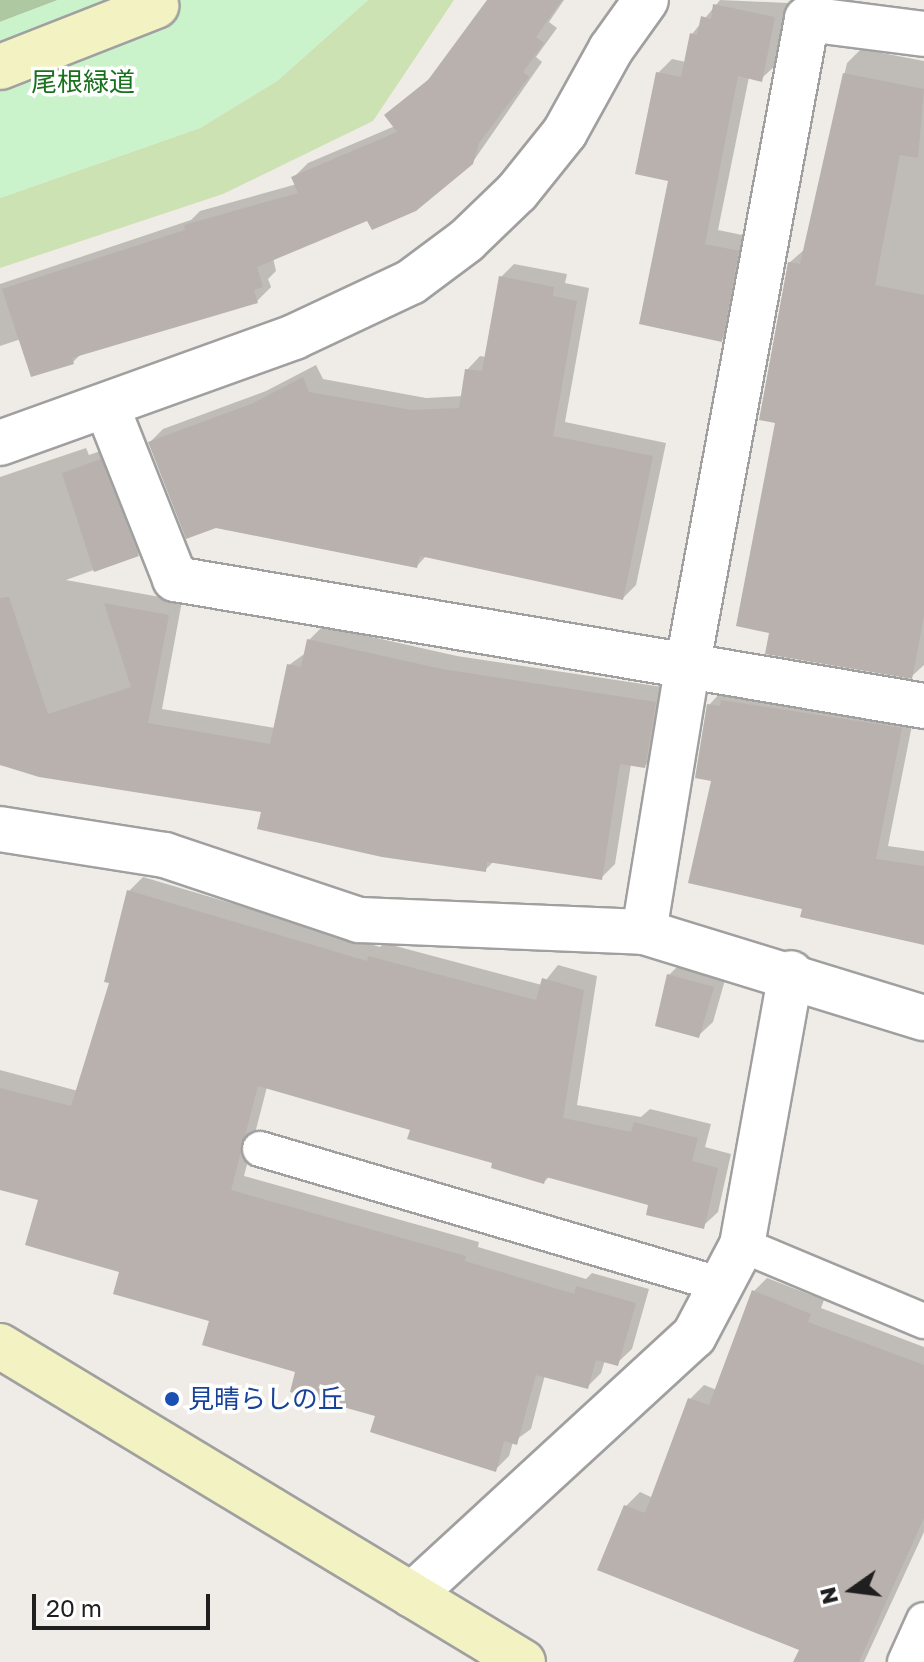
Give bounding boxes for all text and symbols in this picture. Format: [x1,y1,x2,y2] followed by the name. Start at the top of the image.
[31,66,135,98] park label: 尾根緑道
[188,1383,344,1415] place label: 見晴らしの丘
[163,1390,181,1408] marker: 見晴らしの丘
[812,1550,892,1630] north arrow
[36,1578,214,1628] scale bar
[813,1585,843,1607] text: N
[46,1593,102,1622] text: 20 m

